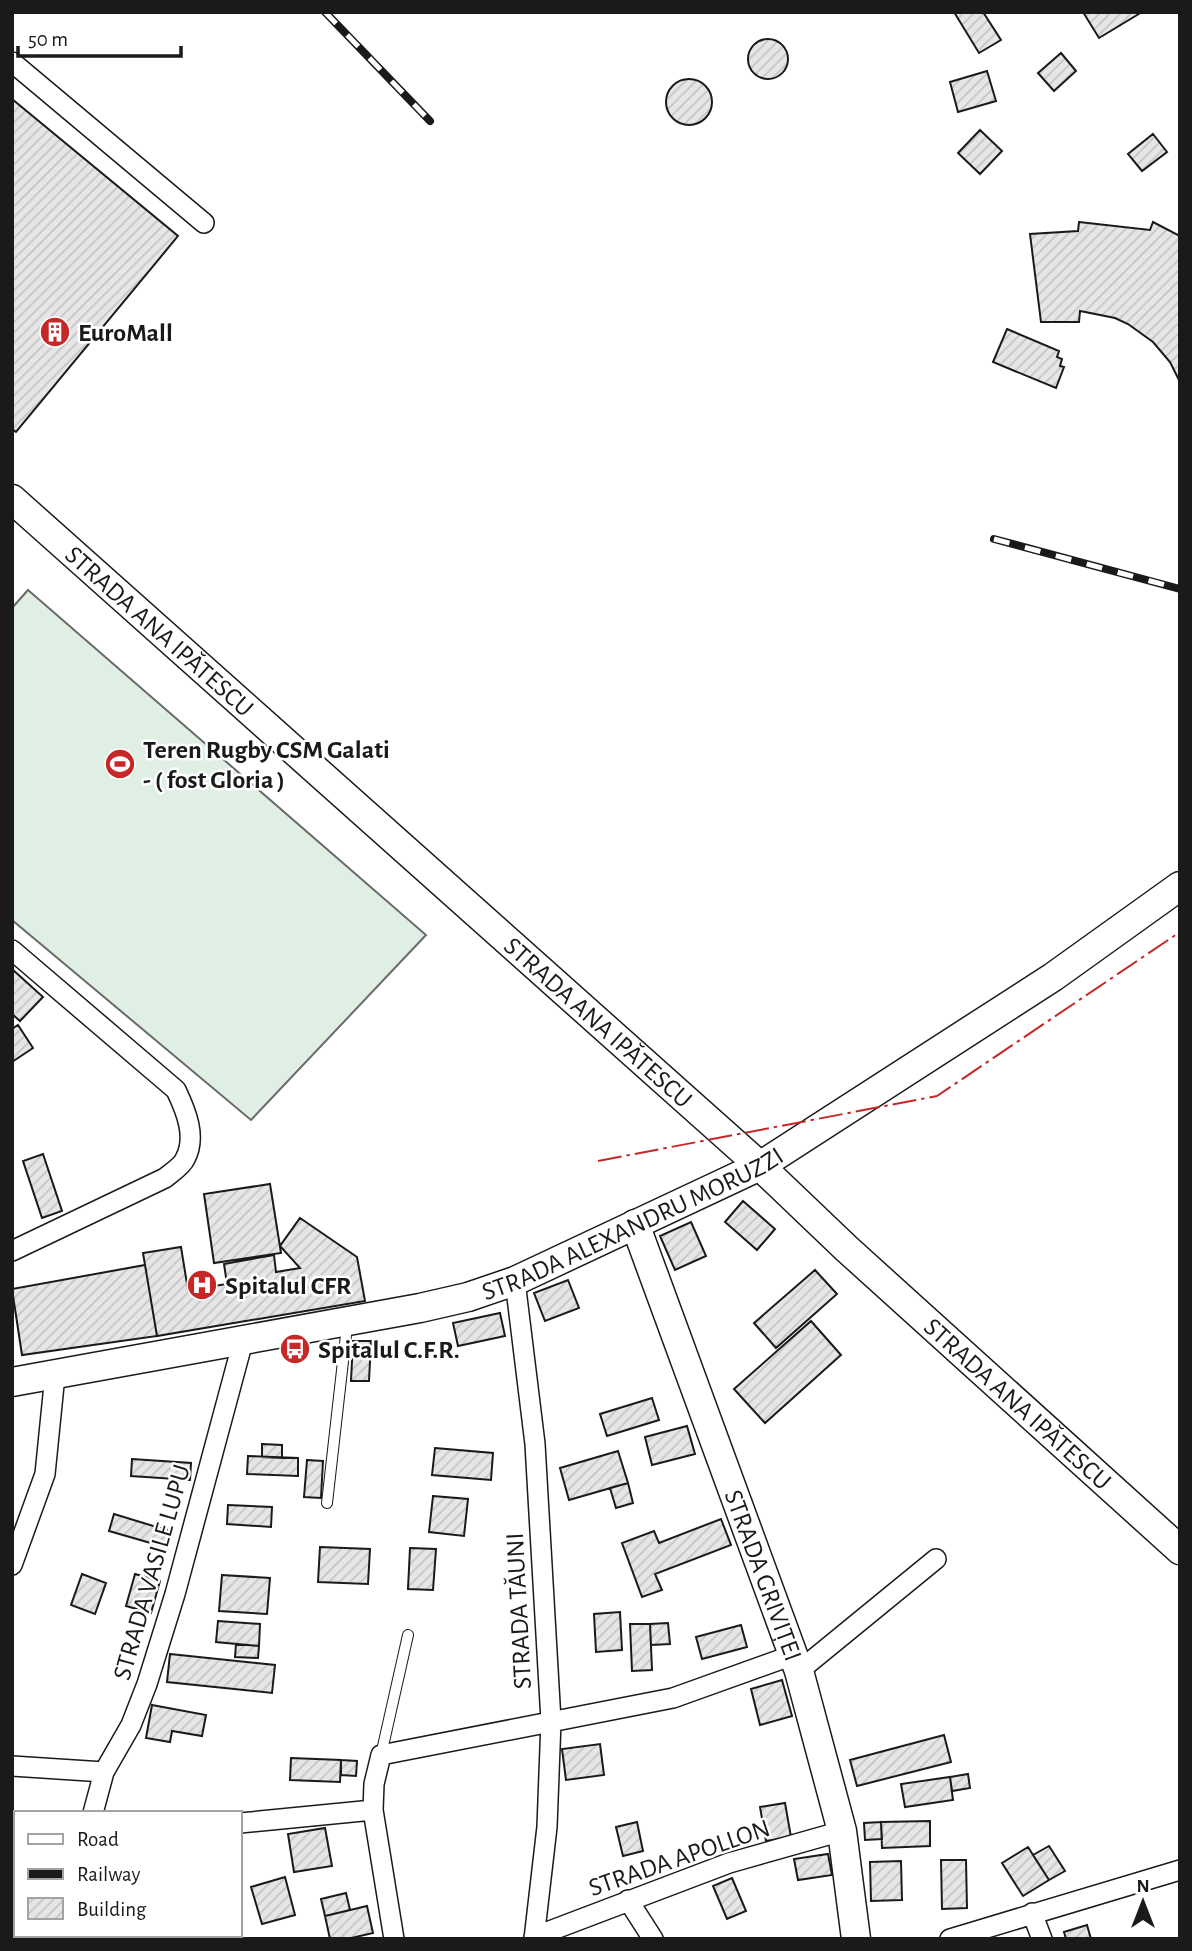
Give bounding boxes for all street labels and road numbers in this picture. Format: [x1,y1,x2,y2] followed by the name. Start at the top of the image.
[60,541,258,722] street label: STRADA ANA IPĂTESCU
[499,933,697,1113] street label: STRADA ANA IPĂTESCU
[479,1143,788,1305] street label: STRADA ALEXANDRU MORUZZI
[919,1314,1116,1495] street label: STRADA ANA IPĂTESCU
[109,1462,195,1683] street label: STRADA VASILE LUPU
[720,1487,806,1664] street label: STRADA GRIVIȚEI
[501,1532,536,1690] street label: STRADA TĂUNI
[585,1815,773,1901] street label: STRADA APOLLON

